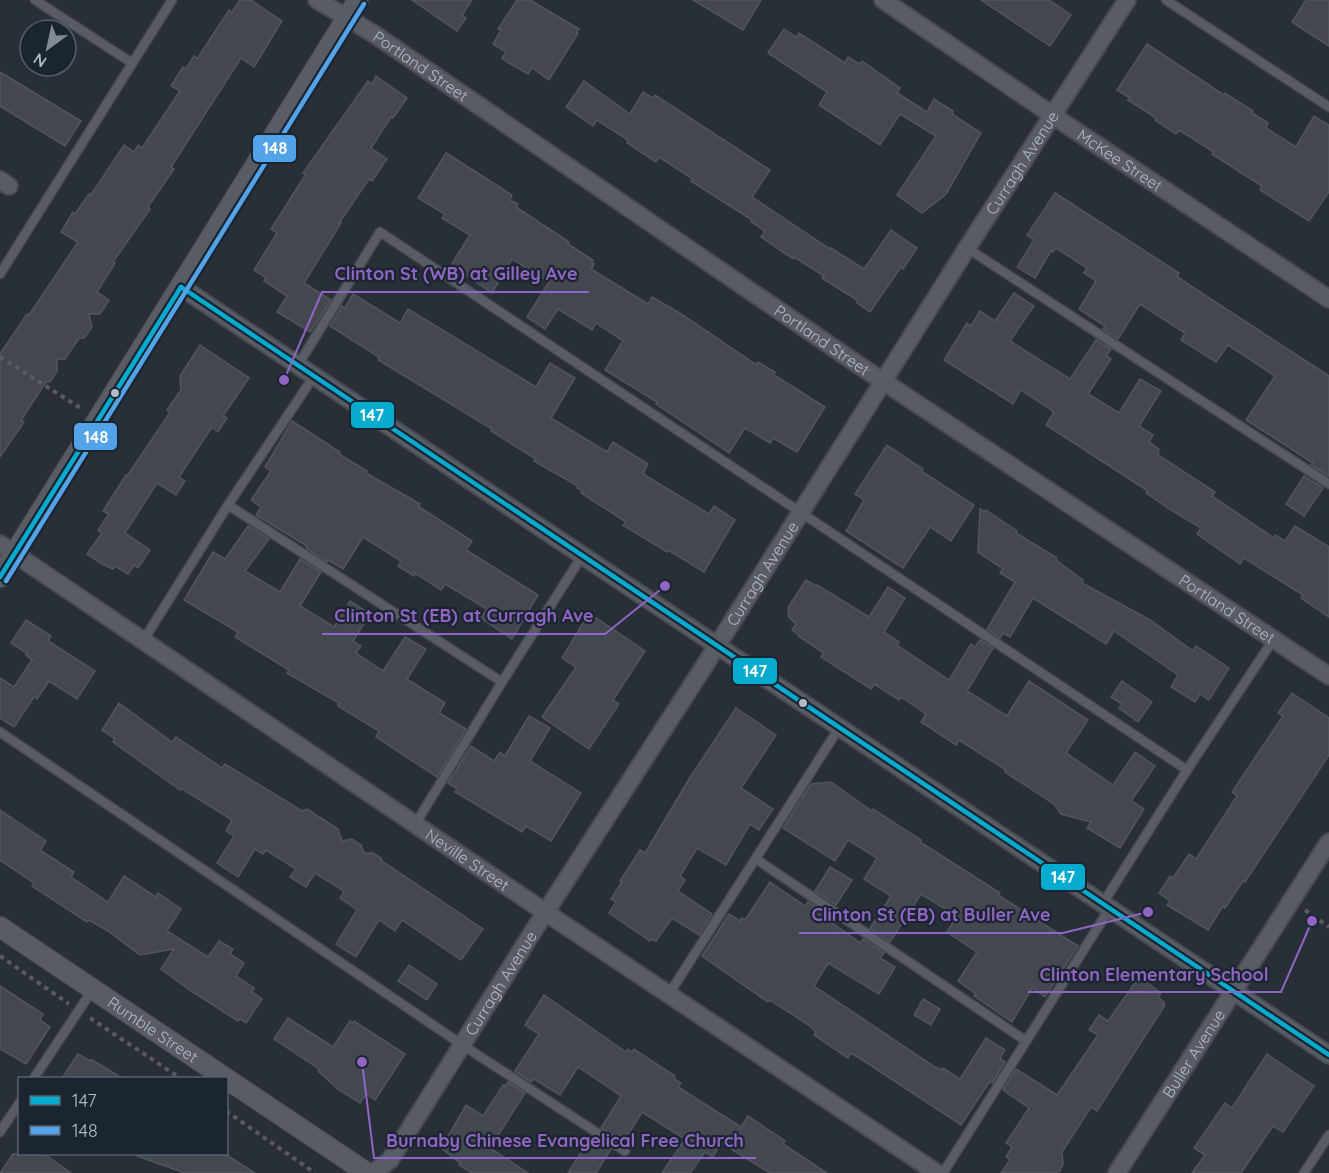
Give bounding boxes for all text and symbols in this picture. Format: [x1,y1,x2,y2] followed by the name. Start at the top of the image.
[18,18,78,78] north arrow
[369,26,472,106] street label: Portland Street
[29,49,50,72] text: N
[981,107,1063,218] street label: Curragh Avenue
[1073,125,1166,196] street label: McKee Street
[252,134,297,163] line badge: 148
[263,138,287,158] text: 148
[322,256,589,292] callout: Clinton St (WB) at Gilley Ave
[335,262,578,285] text: Clinton St (WB) at Gilley Ave
[771,300,874,380] street label: Portland Street
[109,387,121,399] unlabelled marker
[350,401,395,429] line badge: 147
[360,405,384,425] text: 147
[73,422,118,451] line badge: 148
[84,427,108,447] text: 148
[722,518,803,630] street label: Curragh Avenue
[1175,570,1279,648] street label: Portland Street
[322,598,605,634] callout: Clinton St (EB) at Curragh Ave
[334,604,594,627] text: Clinton St (EB) at Curragh Ave
[732,657,778,685] line badge: 147
[743,661,767,681] text: 147
[797,697,809,709] unlabelled marker
[422,824,513,895] street label: Neville Street
[1040,863,1086,891] line badge: 147
[1051,867,1075,887] text: 147
[799,897,1063,933] callout: Clinton St (EB) at Buller Ave
[811,903,1051,926] text: Clinton St (EB) at Buller Ave
[460,927,541,1039] street label: Curragh Avenue
[1028,956,1281,992] callout: Clinton Elementary School
[1040,963,1269,986] text: Clinton Elementary School
[104,992,202,1067] street label: Rumble Street
[1158,1005,1229,1101] street label: Buller Avenue
[18,1077,228,1155] legend
[72,1089,97,1112] text: 147
[72,1119,98,1142] text: 148
[374,1122,756,1158] callout: Burnaby Chinese Evangelical Free Church
[386,1129,744,1152] text: Burnaby Chinese Evangelical Free Church

